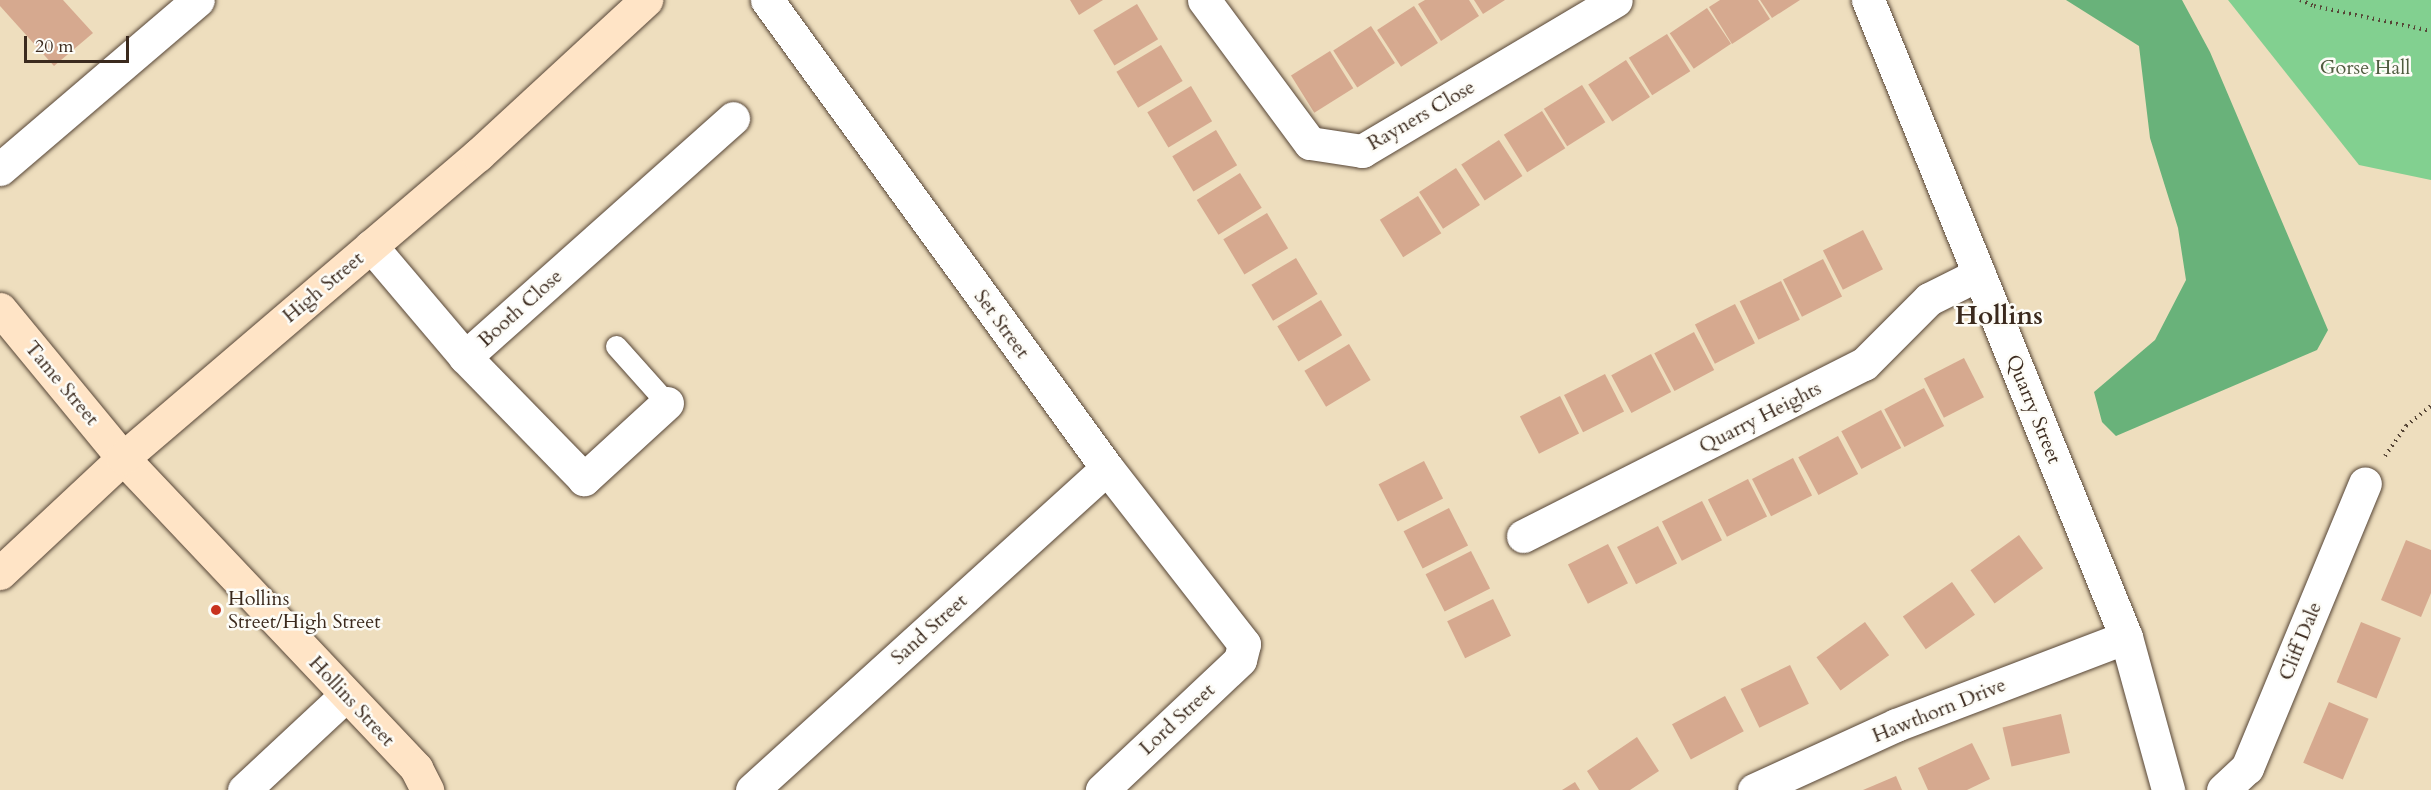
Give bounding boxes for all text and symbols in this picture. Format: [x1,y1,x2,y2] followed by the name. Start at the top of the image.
[27,24,132,62] scale bar
[35,34,74,59] text: 20 m
[2320,55,2410,79] park label: Gorse Hall
[1363,75,1479,155] street label: Rayners Close
[278,246,368,328] street label: High Street
[473,264,567,352] street label: Booth Close
[969,285,1035,363] street label: Set Street
[1955,300,2043,332] district label: Hollins
[20,336,104,430] street label: Tame Street
[2001,351,2067,467] street label: Quarry Street
[1695,376,1825,458] street label: Quarry Heights
[228,586,381,633] place label: Hollins Street/High Street
[886,589,972,669] street label: Sand Street
[2273,598,2327,684] street label: Cliff Dale
[209,603,223,617] marker: Hollins Street/High Street
[304,651,400,751] street label: Hollins Street
[1869,672,2009,748] street label: Hawthorn Drive
[1134,678,1220,760] street label: Lord Street

